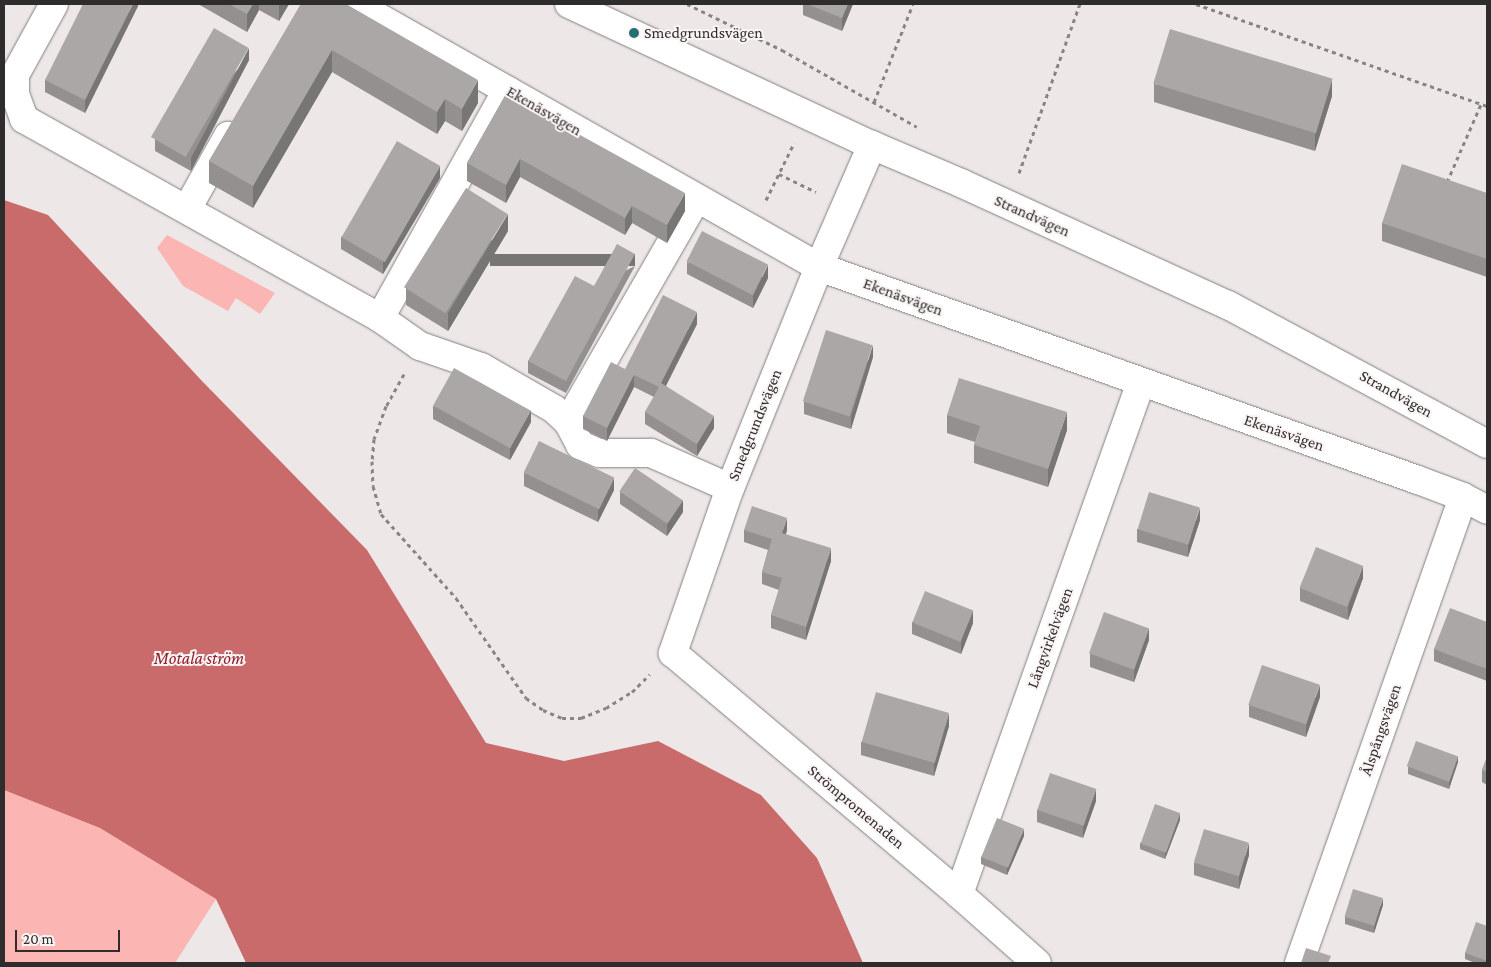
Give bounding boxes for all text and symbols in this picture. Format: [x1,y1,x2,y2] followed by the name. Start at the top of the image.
[644,23,763,43] place label: Smedgrundsvägen
[628,27,640,39] marker: Smedgrundsvägen
[503,82,585,140] street label: Ekenäsvägen
[991,191,1073,241] street label: Strandvägen
[861,274,945,320] street label: Ekenäsvägen
[724,366,786,484] street label: Smedgrundsvägen
[1356,366,1436,422] street label: Strandvägen
[1241,410,1327,456] street label: Ekenäsvägen
[1023,585,1077,691] street label: Långvirkelvägen
[154,647,244,669] water label: Motala ström
[1356,682,1406,778] street label: Ålspångsvägen
[804,761,908,853] street label: Strömpromenaden
[18,920,122,952] scale bar
[23,931,54,947] text: 20 m

